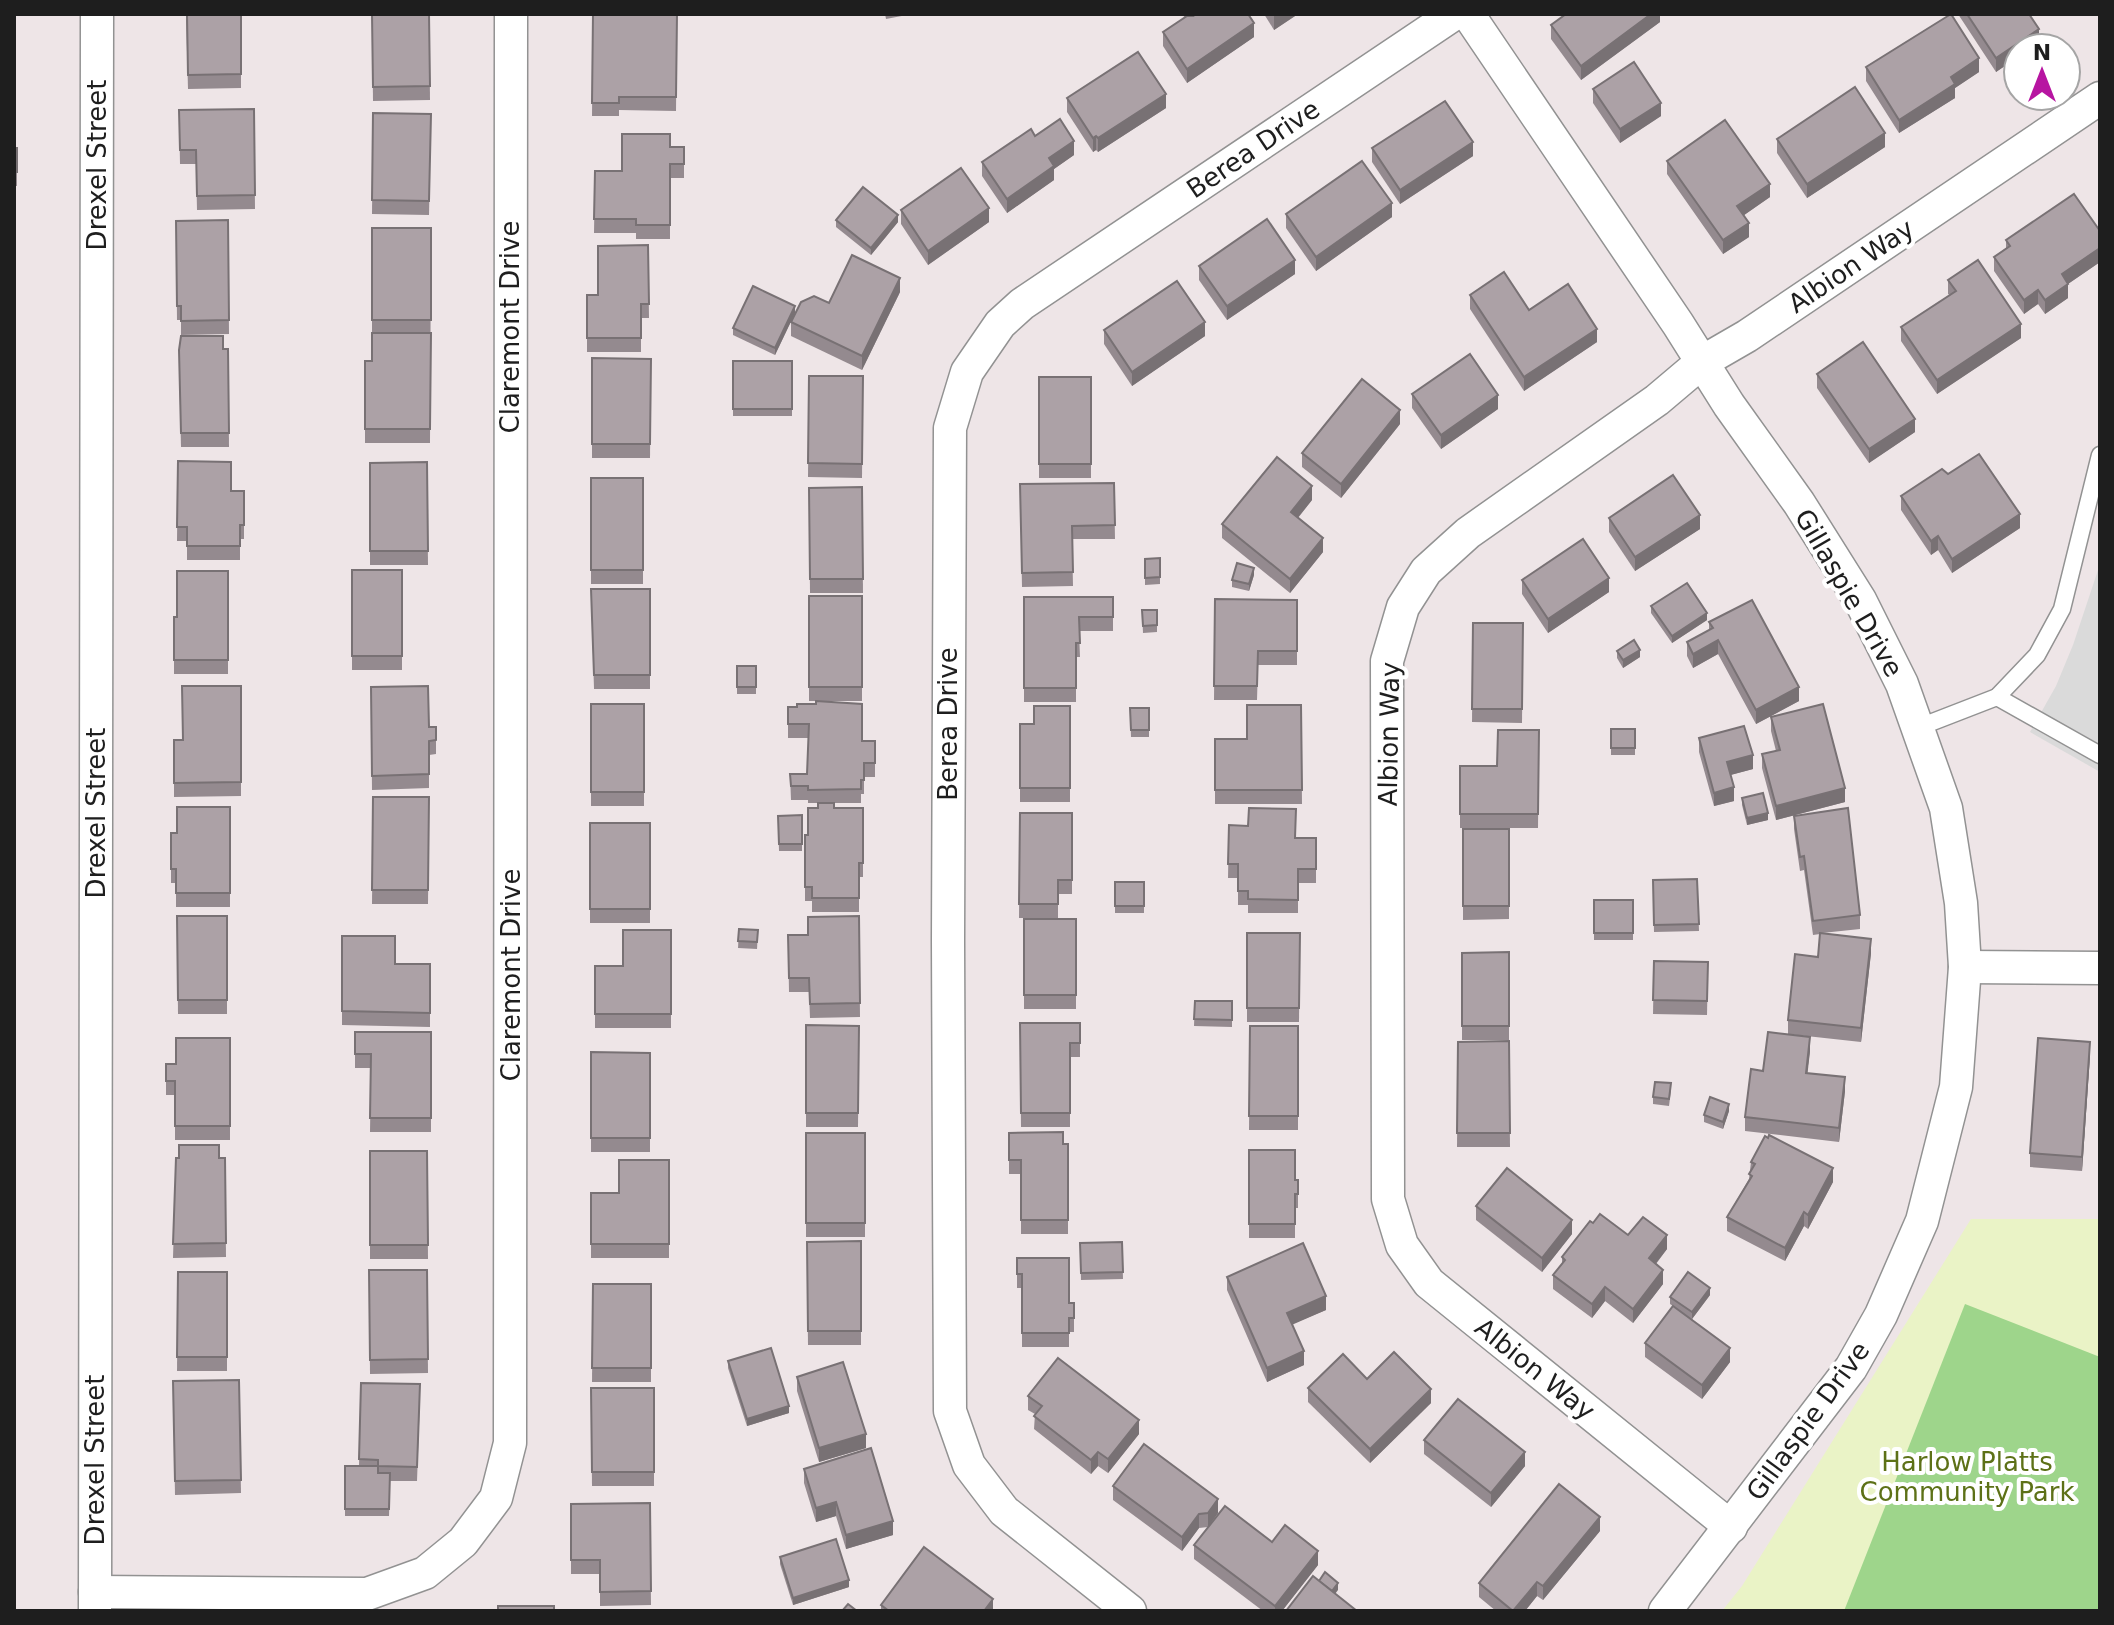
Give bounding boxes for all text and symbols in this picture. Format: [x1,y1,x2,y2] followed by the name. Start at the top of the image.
[2002,32,2082,112] north arrow
[2033,40,2051,65] text: N
[82,80,112,250] street label: Drexel Street
[1181,94,1325,204] street label: Berea Drive
[1783,213,1919,319] street label: Albion Way
[495,221,525,433] street label: Claremont Drive
[1789,504,1909,682] street label: Gillaspie Drive
[933,647,963,801] street label: Berea Drive
[1373,661,1405,807] street label: Albion Way
[81,728,111,898] street label: Drexel Street
[496,869,526,1081] street label: Claremont Drive
[1469,1312,1601,1426] street label: Albion Way
[1740,1336,1876,1506] street label: Gillaspie Drive
[80,1375,110,1545] street label: Drexel Street
[1860,1447,2074,1507] park label: Harlow Platts Community Park

